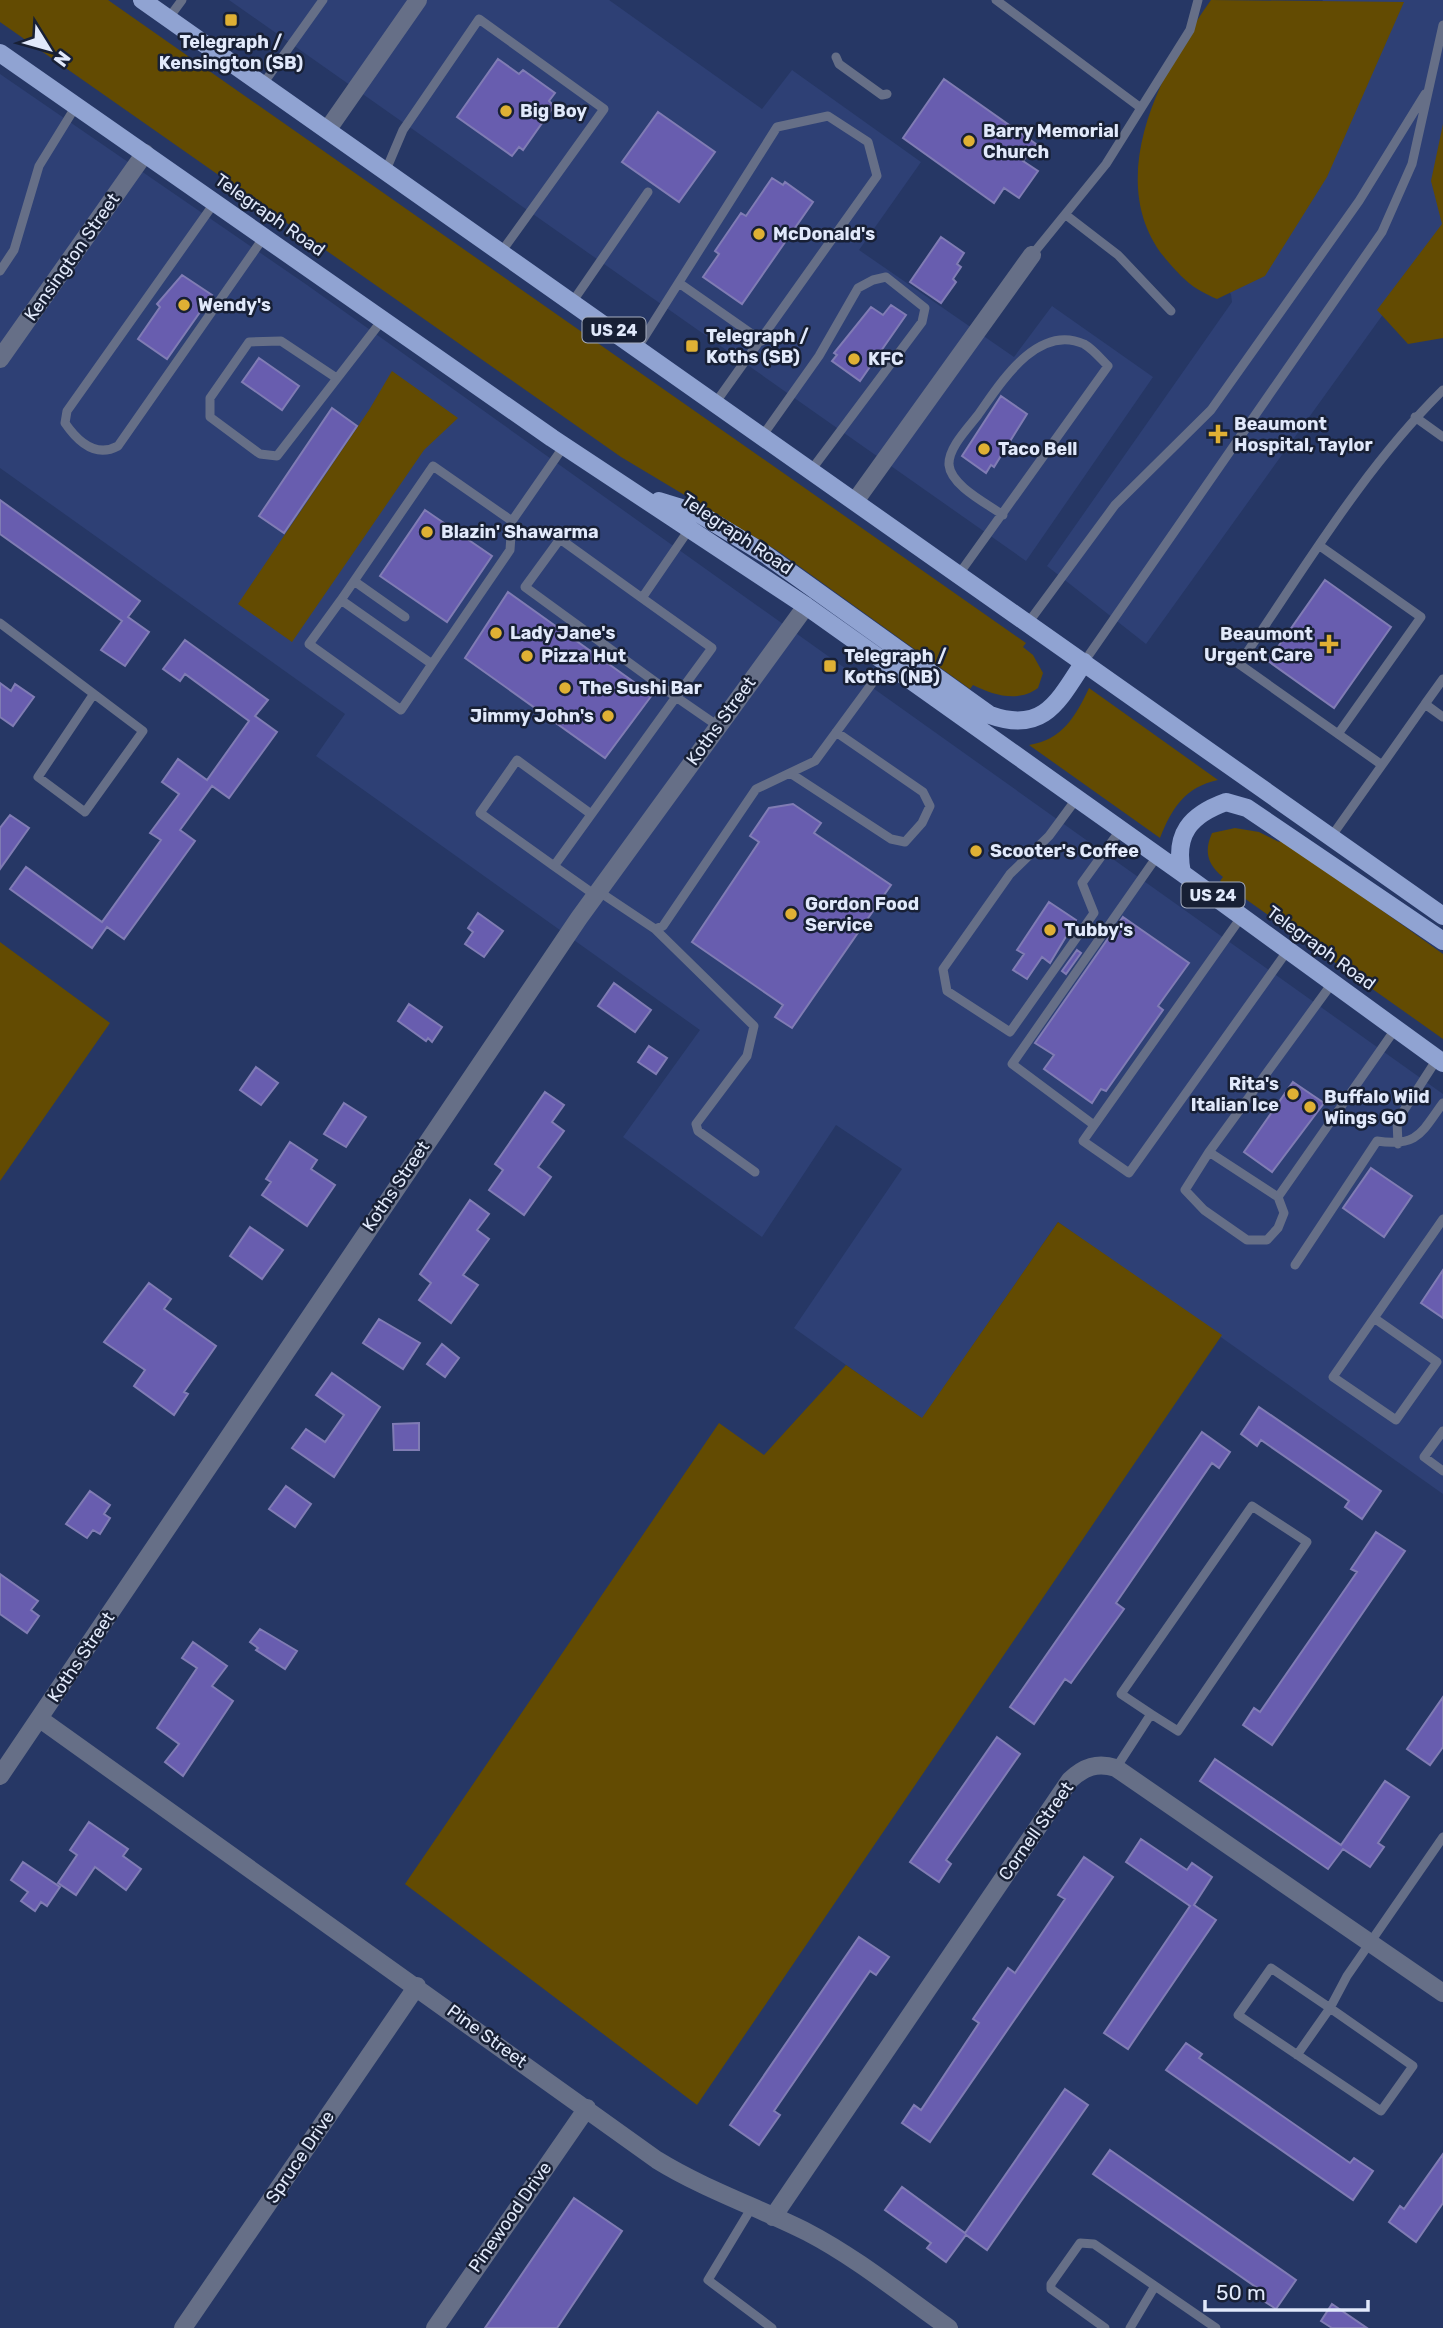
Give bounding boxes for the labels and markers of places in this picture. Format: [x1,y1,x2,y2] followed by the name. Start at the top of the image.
[223,12,239,28] marker: Telegraph / Kensington (SB)
[159,31,303,74] place label: Telegraph / Kensington (SB)
[520,100,587,122] place label: Big Boy
[498,103,514,119] marker: Big Boy
[983,120,1119,163] place label: Barry Memorial Church
[961,133,977,149] marker: Barry Memorial Church
[773,223,875,245] place label: McDonald's
[751,226,767,242] marker: McDonald's
[198,294,271,316] place label: Wendy's
[176,297,192,313] marker: Wendy's
[706,325,809,368] place label: Telegraph / Koths (SB)
[684,338,700,354] marker: Telegraph / Koths (SB)
[868,348,904,370] place label: KFC
[846,351,862,367] marker: KFC
[1234,413,1373,456] place label: Beaumont Hospital, Taylor
[1208,424,1228,444] marker: Beaumont Hospital, Taylor
[998,438,1077,460] place label: Taco Bell
[976,441,992,457] marker: Taco Bell
[441,521,599,543] place label: Blazin' Shawarma
[419,524,435,540] marker: Blazin' Shawarma
[510,622,615,644] place label: Lady Jane's
[1204,623,1313,666] place label: Beaumont Urgent Care
[488,625,504,641] marker: Lady Jane's
[1319,634,1339,654] marker: Beaumont Urgent Care
[541,645,626,667] place label: Pizza Hut
[844,645,947,688] place label: Telegraph / Koths (NB)
[519,648,535,664] marker: Pizza Hut
[822,658,838,674] marker: Telegraph / Koths (NB)
[579,677,702,699] place label: The Sushi Bar
[557,680,573,696] marker: The Sushi Bar
[470,705,594,727] place label: Jimmy John's
[600,708,616,724] marker: Jimmy John's
[990,840,1139,862] place label: Scooter's Coffee
[968,843,984,859] marker: Scooter's Coffee
[805,893,919,936] place label: Gordon Food Service
[783,906,799,922] marker: Gordon Food Service
[1064,919,1133,941] place label: Tubby's
[1042,922,1058,938] marker: Tubby's
[1191,1073,1279,1116] place label: Rita's Italian Ice
[1285,1086,1301,1102] marker: Rita's Italian Ice
[1324,1086,1430,1129] place label: Buffalo Wild Wings GO
[1302,1099,1318,1115] marker: Buffalo Wild Wings GO

